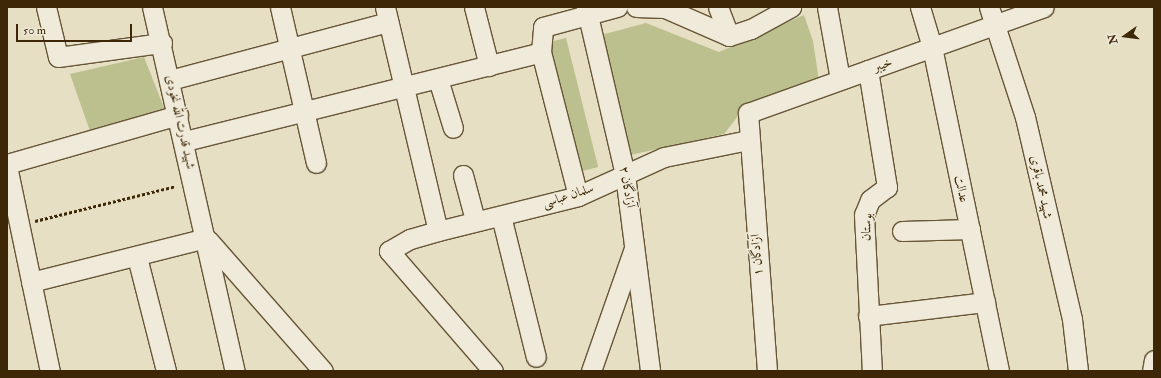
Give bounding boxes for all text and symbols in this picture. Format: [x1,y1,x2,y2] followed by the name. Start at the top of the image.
[18,16,134,42] scale bar
[1105,16,1145,56] north arrow
[23,23,46,38] text: 50 m
[1105,33,1120,45] text: N
[872,55,894,75] street label: خیبر
[162,73,198,171] street label: شهید قدرت الله نخودی
[1027,154,1055,220] street label: شهید محمد باقری
[616,165,638,209] street label: آزادگان ۲
[950,174,972,204] street label: عدالت
[540,180,596,212] street label: سلمان عباسی
[858,213,876,241] street label: بوستان
[747,233,767,277] street label: آزادگان ۱

